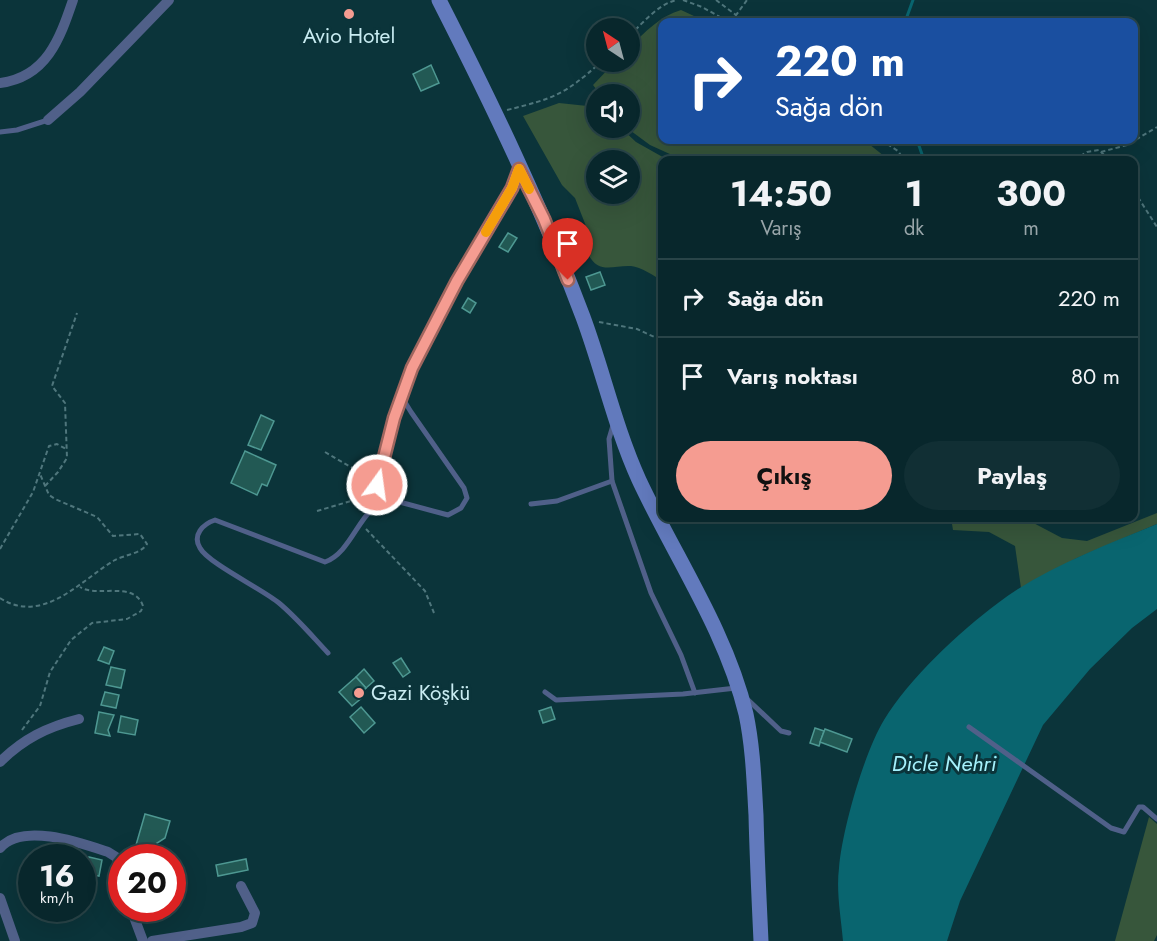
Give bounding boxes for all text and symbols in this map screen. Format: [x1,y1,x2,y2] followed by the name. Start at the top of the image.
[342,7,356,21] marker: Avio Hotel
[586,18,640,72] north arrow
[586,18,640,204] map controls
[303,21,395,51] place label: Avio Hotel
[775,31,905,92] text: 220 m
[676,42,754,120] icon: right
[586,84,640,138] button: sound
[775,87,884,126] text: Sağa dön
[586,150,640,204] button: layers
[730,167,832,219] text: 14:50
[905,167,923,219] text: 1
[996,167,1066,219] text: 300
[760,214,801,243] text: Varış
[904,214,924,243] text: dk
[1023,214,1039,243] text: m
[542,218,593,280] pin
[551,227,584,260] icon: arrive
[676,282,709,315] icon: right
[727,282,824,314] text: Sağa dön
[1058,282,1120,314] text: 220 m
[676,360,709,393] icon: arrive
[727,360,858,392] text: Varış noktası
[1071,360,1120,392] text: 80 m
[676,441,892,510] button: Çıkış
[904,441,1120,510] button: Paylaş
[345,453,409,517] position arrow
[371,678,470,708] place label: Gazi Köşkü
[352,686,366,700] marker: Gazi Köşkü
[892,747,997,779] water label: Dicle Nehri
[108,844,186,922] speed limit sign: 20
[39,854,75,897] text: 16
[40,887,74,909] text: km/h

